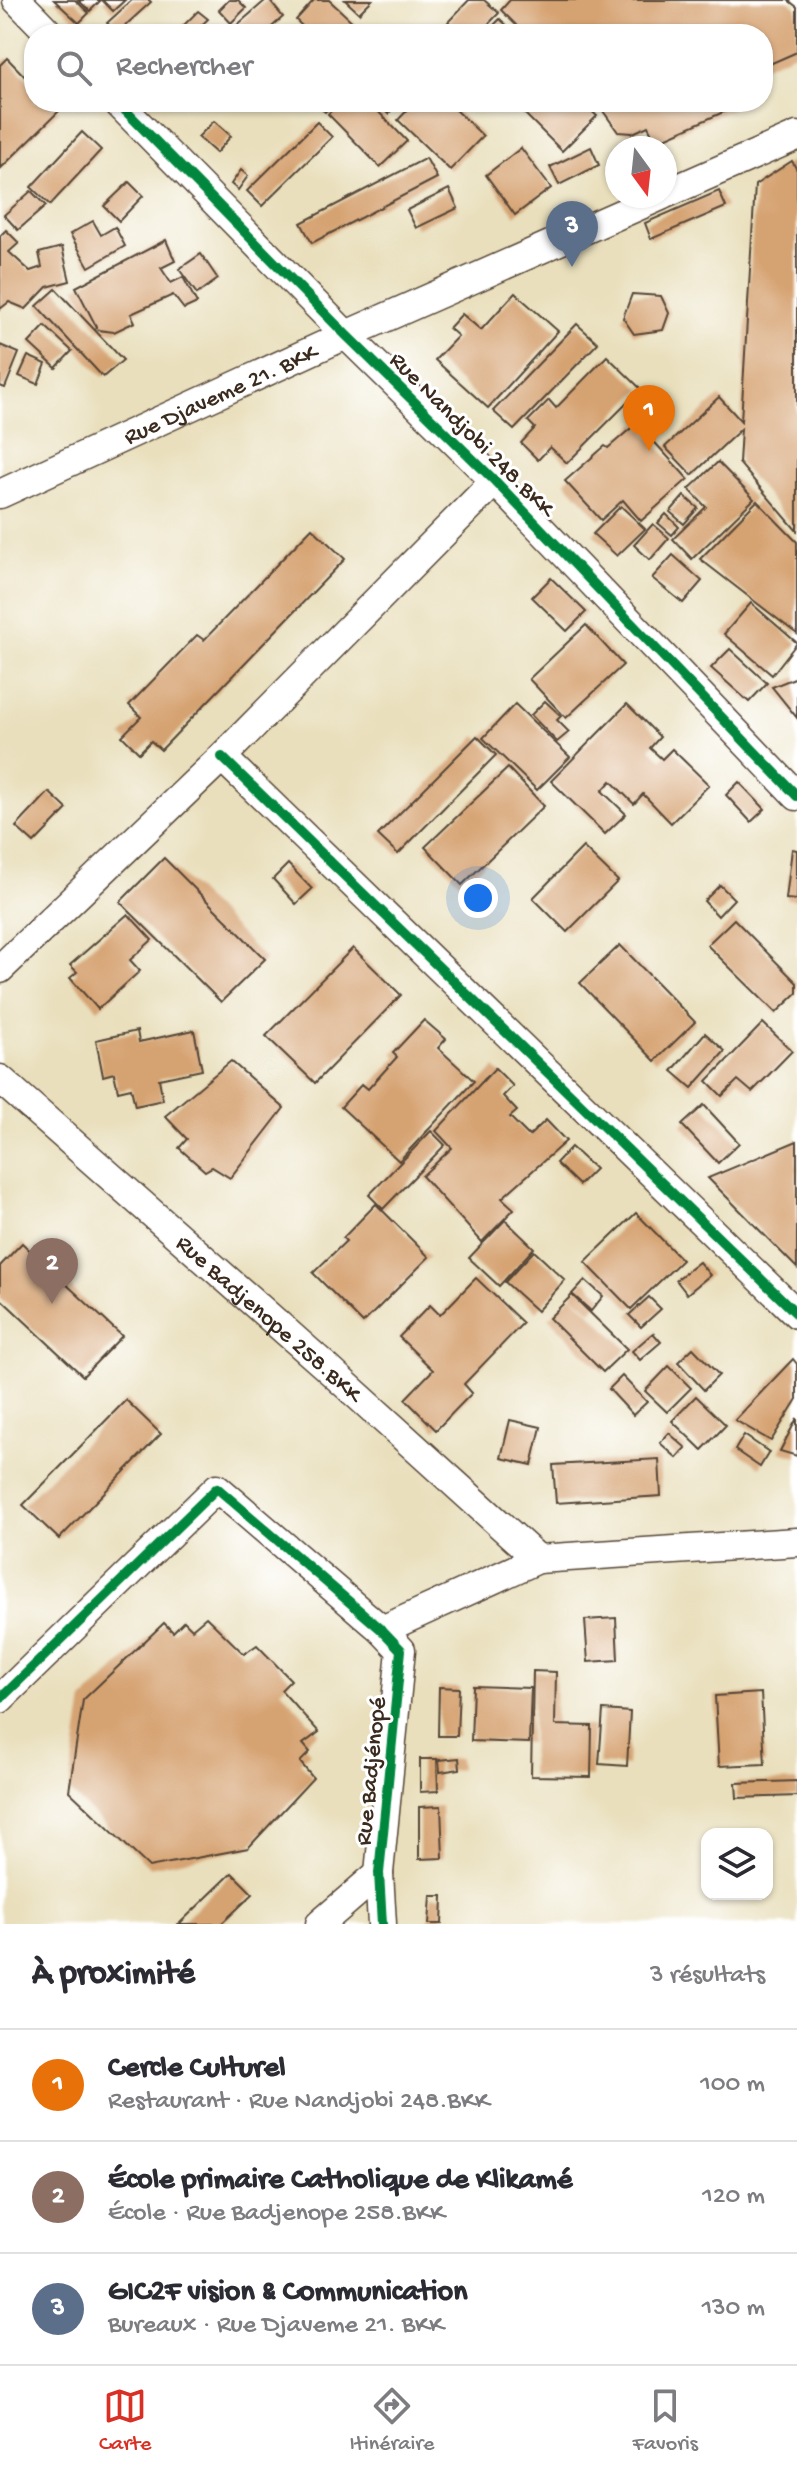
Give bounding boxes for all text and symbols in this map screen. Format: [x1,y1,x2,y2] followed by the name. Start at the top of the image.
[24,24,773,112] search box
[52,46,96,90] icon: search
[116,51,252,86] text: Rechercher
[605,136,677,208] north arrow
[546,201,598,267] pin: 3
[120,338,325,453] street label: Rue Djaveme 21. BKK
[382,347,561,526] street label: Rue Nandjobi 248.BKK
[623,385,675,451] pin: 1
[458,878,498,918] your location
[169,1230,368,1412] street label: Rue Badjenope 258.BKK
[26,1238,78,1304] pin: 2
[350,1695,395,1847] street label: Rue Badjénopé
[701,1828,773,1900] map controls
[701,1828,773,1900] button: layers
[32,1956,195,1996] text: À proximité
[650,1961,765,1992] text: 3 résultats
[108,2052,286,2087] text: Cercle Culturel
[53,2070,63,2101] text: 1
[700,2070,765,2101] text: 100 m
[108,2087,489,2118] text: Restaurant · Rue Nandjobi 248.BKK
[108,2164,572,2199] text: École primaire Catholique de Klikamé
[52,2182,64,2213] text: 2
[702,2182,765,2213] text: 120 m
[108,2199,444,2230] text: École · Rue Badjenope 258.BKK
[108,2276,467,2311] text: GIC2F vision & Communication
[51,2294,65,2325] text: 3
[702,2294,765,2325] text: 130 m
[108,2311,444,2342] text: Bureaux · Rue Djaveme 21. BKK
[99,2384,151,2458] tab: Carte
[350,2384,434,2458] tab: Itinéraire
[633,2384,698,2458] tab: Favoris

